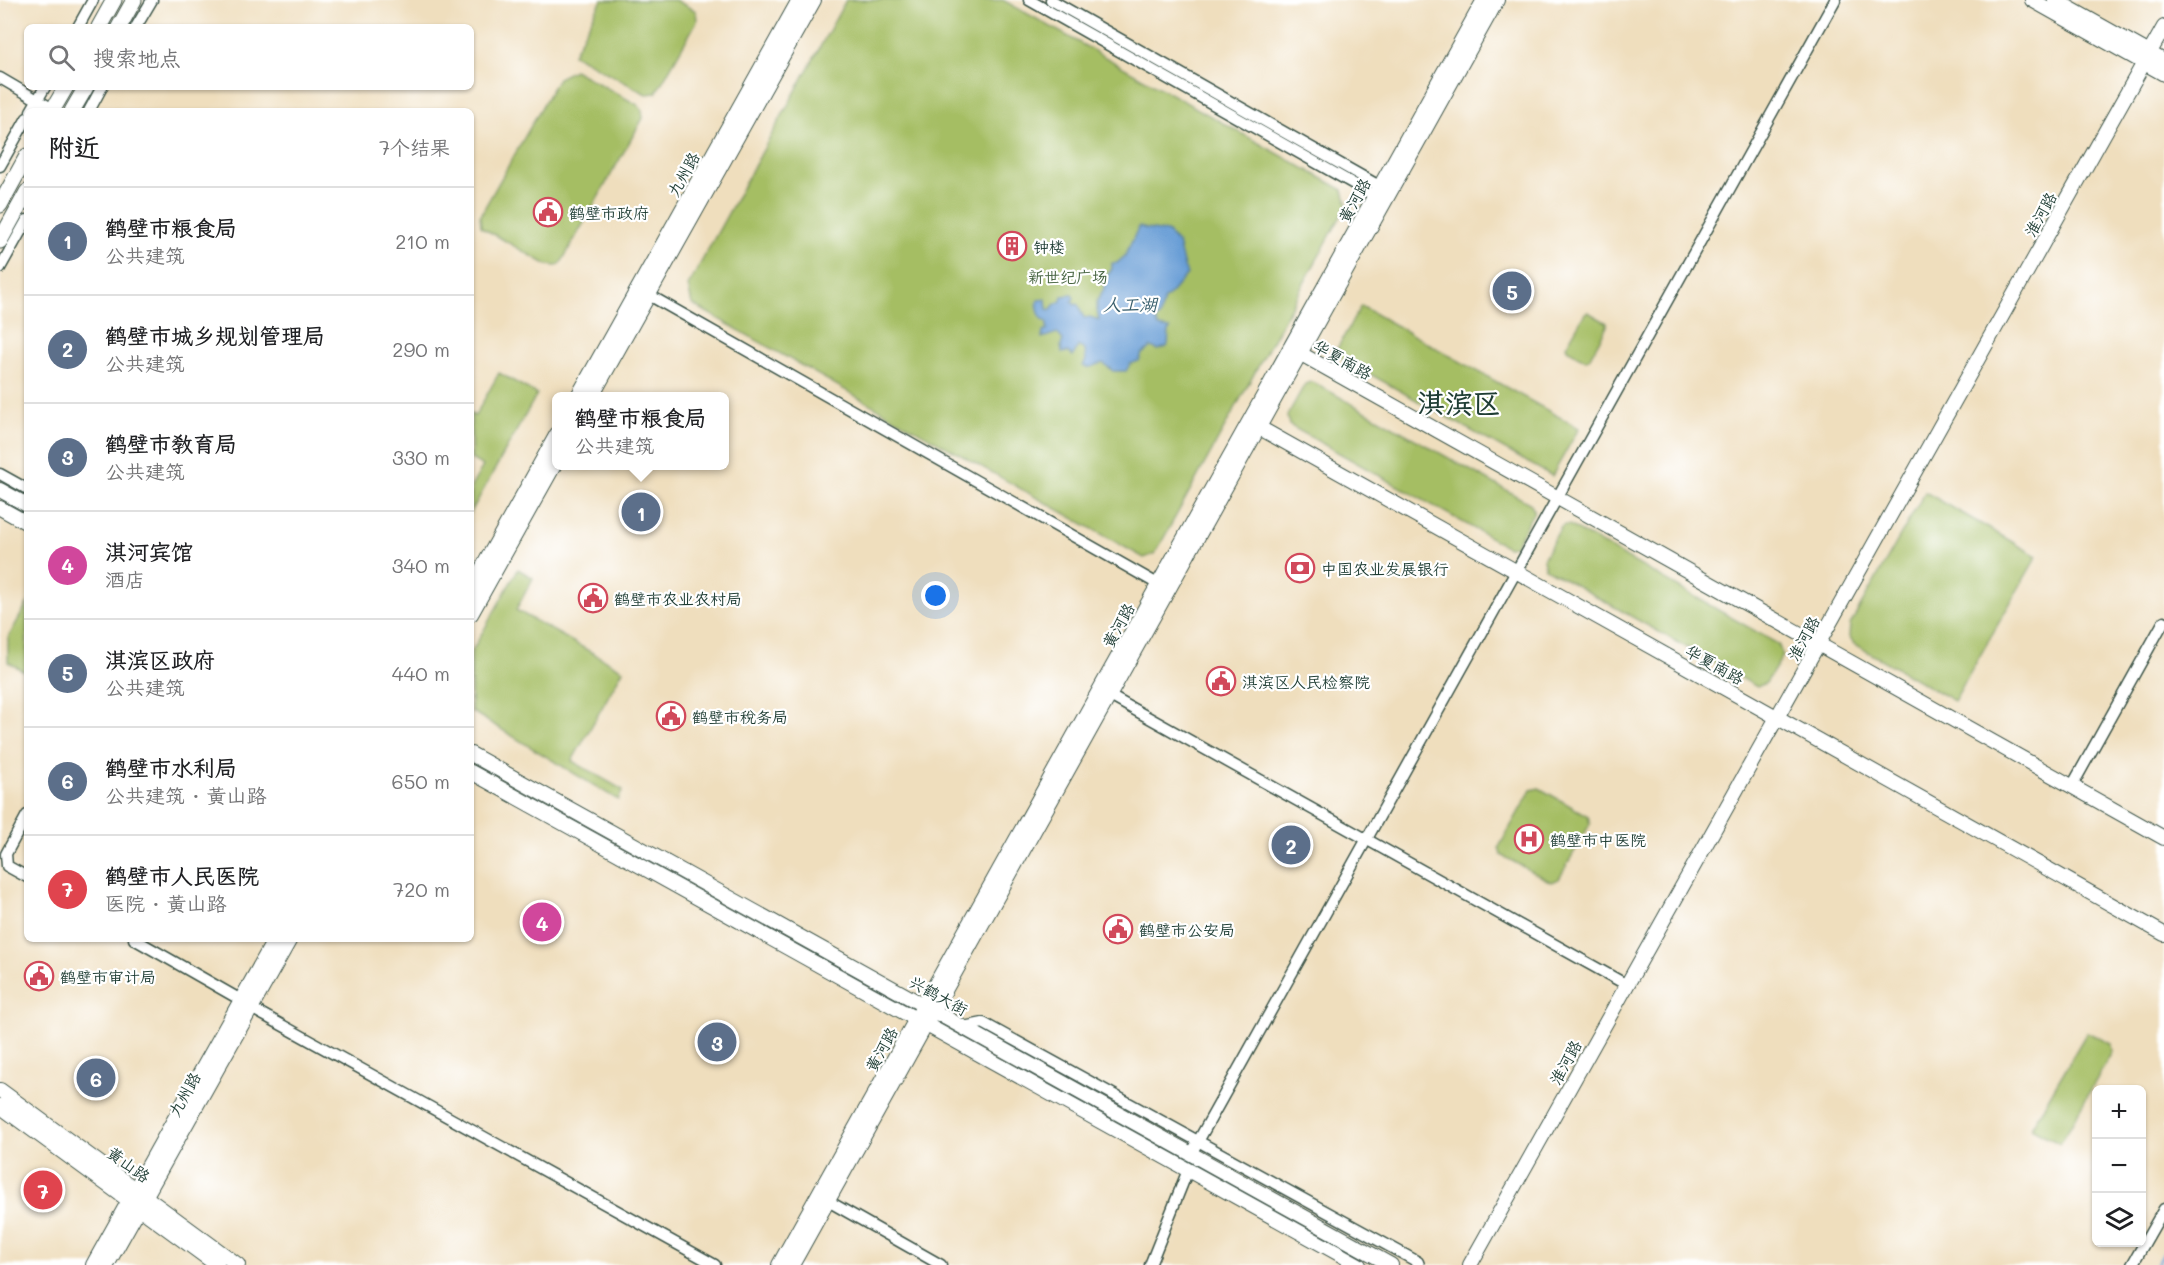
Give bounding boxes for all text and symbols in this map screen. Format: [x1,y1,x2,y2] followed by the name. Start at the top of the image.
[24,24,474,90] search box
[45,41,78,74] icon: search
[93,43,181,72] text: 搜索地点
[48,130,100,164] text: 附近
[379,134,450,160] text: 7个结果
[662,148,704,200] street label: 九州路
[1333,174,1375,226] street label: 黄河路
[2019,188,2061,240] street label: 淮河路
[532,196,564,228] public building icon: 鹤壁市政府
[569,202,649,223] place label: 鹤壁市政府
[105,213,237,242] text: 鹤壁市粮食局
[63,228,72,254] text: 1
[395,228,450,254] text: 210 m
[996,230,1028,262] building icon: 钟楼
[1033,236,1065,257] place label: 钟楼
[105,242,185,268] text: 公共建筑
[1028,266,1108,287] park label: 新世纪广场
[1492,268,1532,314] pin: 5
[1103,292,1159,316] water label: 人工湖
[105,321,325,350] text: 鹤壁市城乡规划管理局
[1310,334,1376,384] street label: 华夏南路
[62,336,73,362] text: 2
[392,336,450,362] text: 290 m
[105,350,185,376] text: 公共建筑
[1417,384,1501,420] district label: 淇滨区
[552,392,729,470] popup
[574,403,707,432] text: 鹤壁市粮食局
[105,429,237,458] text: 鹤壁市教育局
[574,432,654,458] text: 公共建筑
[62,444,74,470] text: 3
[392,444,450,470] text: 330 m
[105,458,185,484] text: 公共建筑
[622,490,660,534] pin: 1
[105,537,193,566] text: 淇河宾馆
[61,552,74,578] text: 4
[392,552,450,578] text: 340 m
[1284,552,1316,584] bank icon: 中国农业发展银行
[1321,558,1449,579] place label: 中国农业发展银行
[105,566,145,592] text: 酒店
[921,581,950,610] your location
[577,582,609,614] public building icon: 鹤壁市农业农村局
[614,588,742,609] place label: 鹤壁市农业农村局
[1097,599,1139,651] street label: 黄河路
[1782,612,1824,664] street label: 淮河路
[1682,639,1748,689] street label: 华夏南路
[105,645,215,674] text: 淇滨区政府
[62,660,73,686] text: 5
[392,660,450,686] text: 440 m
[1205,665,1237,697] public building icon: 淇滨区人民检察院
[1242,671,1370,692] place label: 淇滨区人民检察院
[105,674,185,700] text: 公共建筑
[655,700,687,732] public building icon: 鹤壁市税务局
[692,706,788,727] place label: 鹤壁市税务局
[105,753,237,782] text: 鹤壁市水利局
[61,768,74,794] text: 6
[392,768,450,794] text: 650 m
[105,782,267,808] text: 公共建筑 · 黄山路
[1272,822,1310,868] pin: 2
[1513,823,1545,855] hospital icon: 鹤壁市中医院
[1550,829,1646,850] place label: 鹤壁市中医院
[105,861,259,890] text: 鹤壁市人民医院
[62,876,73,902] text: 7
[393,876,450,902] text: 720 m
[105,890,227,916] text: 医院 · 黄山路
[522,900,562,944] pin: 4
[1102,913,1134,945] public building icon: 鹤壁市公安局
[1139,919,1235,940] place label: 鹤壁市公安局
[23,960,55,992] public building icon: 鹤壁市审计局
[60,966,156,987] place label: 鹤壁市审计局
[906,970,972,1020] street label: 兴鹤大街
[698,1020,736,1064] pin: 3
[860,1023,902,1075] street label: 黄河路
[1544,1036,1586,1088] street label: 淮河路
[76,1056,116,1100] pin: 6
[163,1068,205,1120] street label: 九州路
[2092,1085,2146,1247] map controls
[2092,1085,2146,1139] button: +
[2092,1139,2146,1193] button: −
[103,1141,155,1187] street label: 黄山路
[24,1168,63,1212] pin: 7
[2092,1193,2146,1247] button: layers

